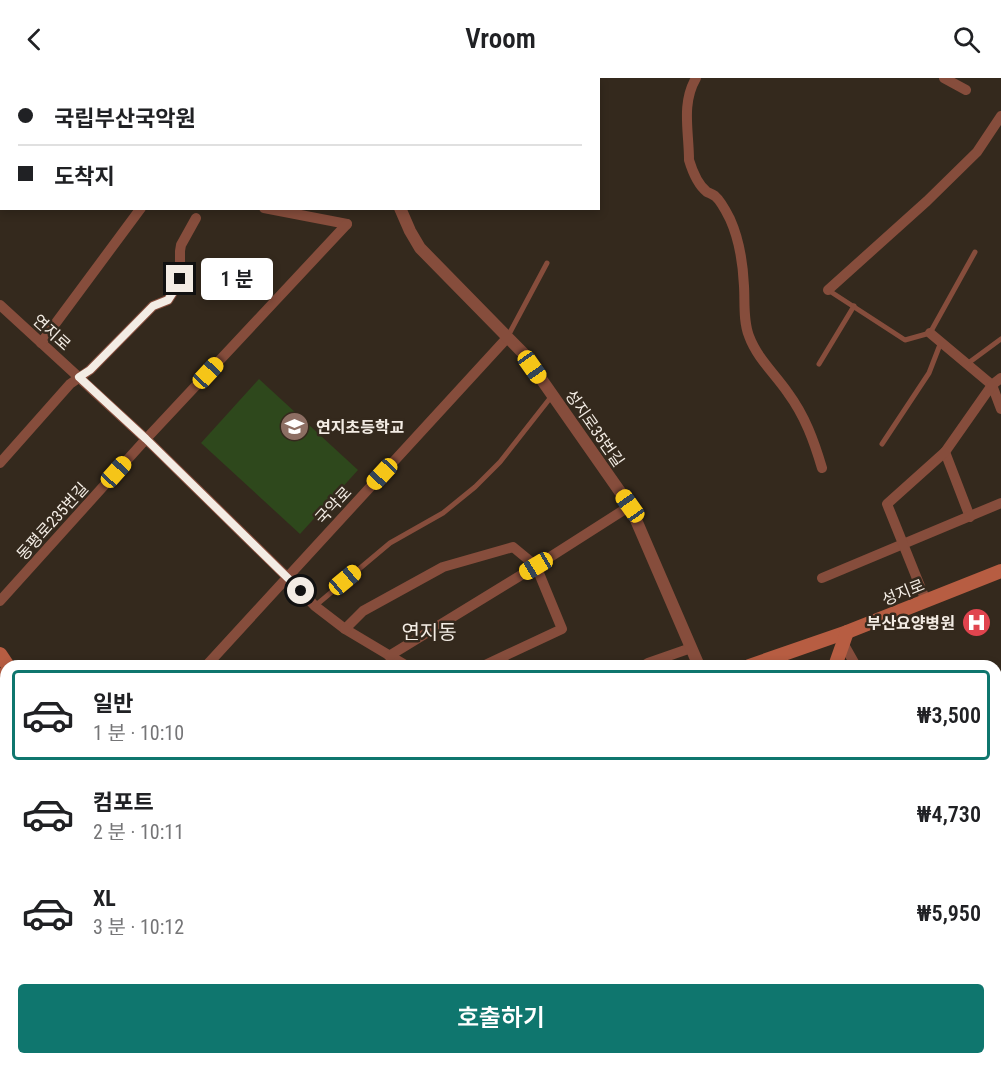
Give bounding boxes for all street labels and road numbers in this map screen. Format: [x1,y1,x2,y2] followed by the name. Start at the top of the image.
[29,311,75,354] street label: 연지로
[561,386,628,470] street label: 성지로35번길
[13,479,92,564] street label: 동평로235번길
[311,483,356,528] street label: 국악로
[879,575,927,610] street label: 성지로

